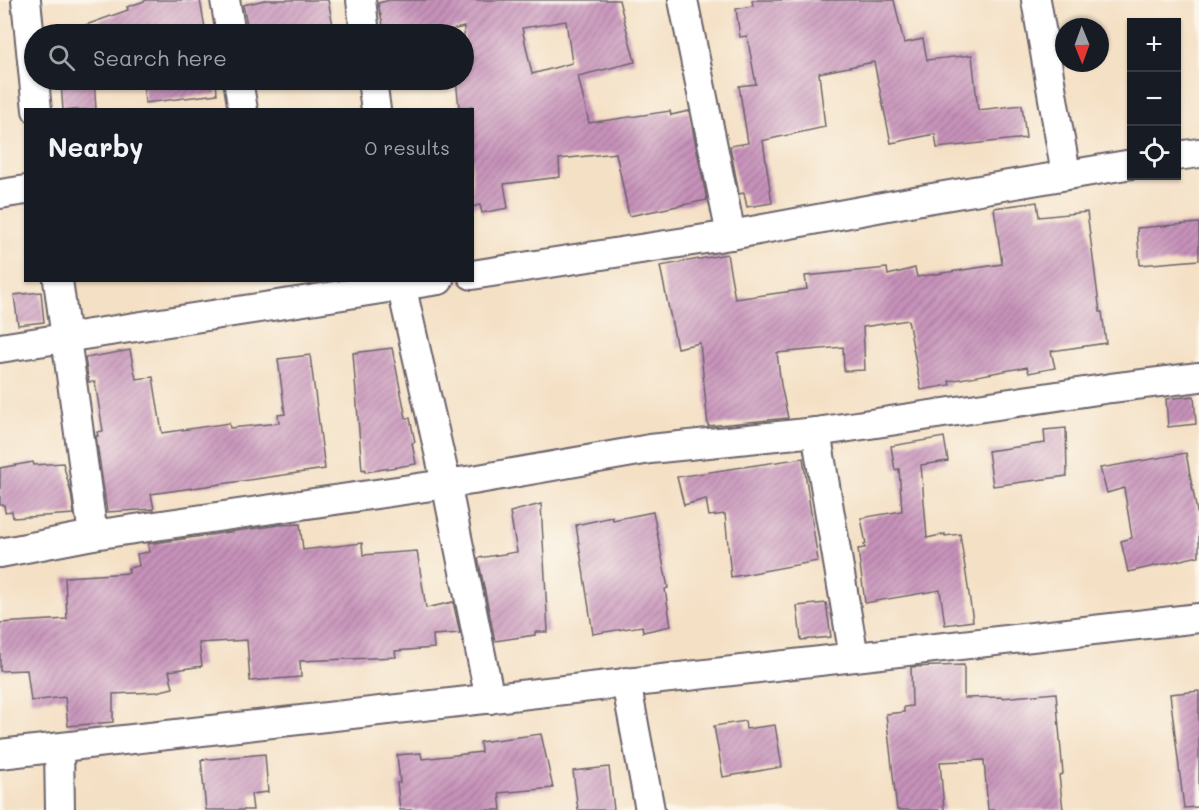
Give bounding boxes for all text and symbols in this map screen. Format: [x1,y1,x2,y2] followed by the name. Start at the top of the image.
[1055,18,1109,72] north arrow
[1127,18,1181,180] map controls
[1127,18,1181,72] button: +
[24,24,474,90] search box
[45,41,78,74] icon: search
[93,43,227,72] text: Search here
[1127,72,1181,126] button: −
[1127,126,1181,180] button: locate
[48,130,143,164] text: Nearby
[365,134,450,160] text: 0 results

